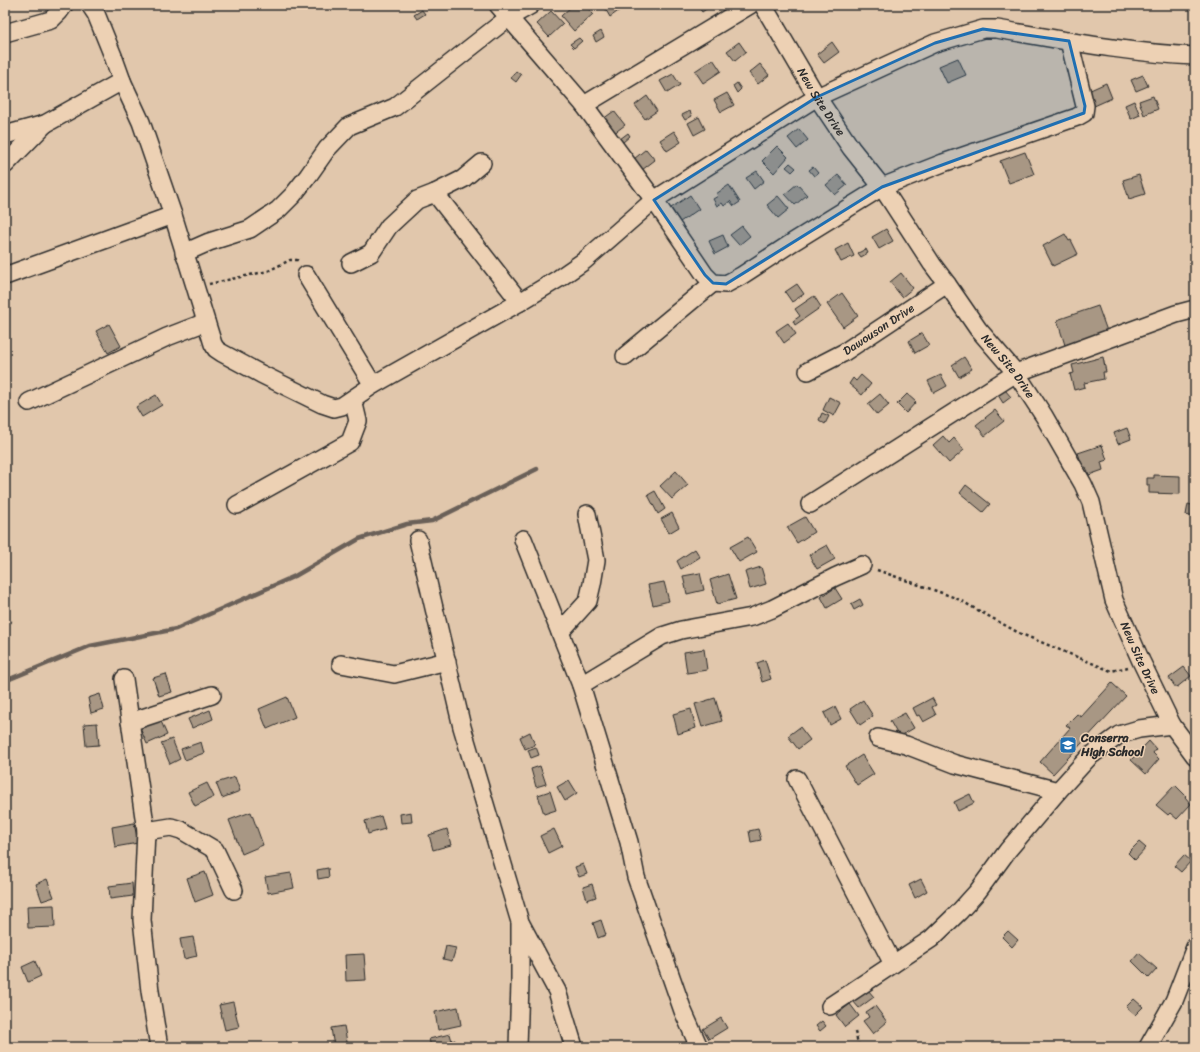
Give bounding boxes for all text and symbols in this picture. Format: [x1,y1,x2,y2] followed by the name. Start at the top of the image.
[791,63,851,141] street label: New Site Drive
[838,297,919,361] street label: Dawouson Drive
[975,328,1041,403] street label: New Site Drive
[1114,618,1167,698] street label: New Site Drive
[1080,727,1144,763] place label: Conserra High School
[1058,735,1078,755] school or university icon: Conserra High School

